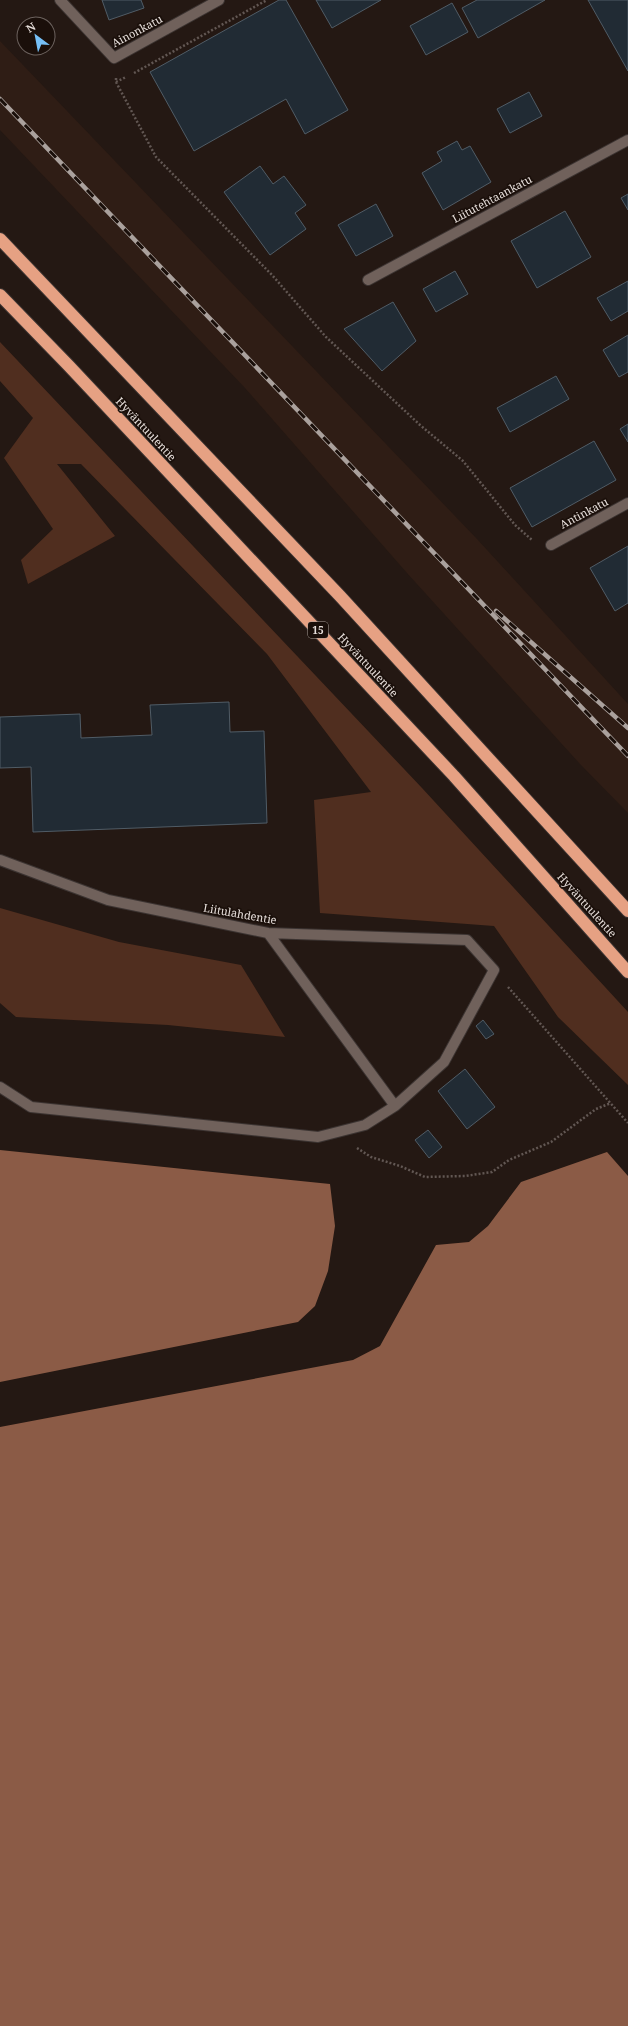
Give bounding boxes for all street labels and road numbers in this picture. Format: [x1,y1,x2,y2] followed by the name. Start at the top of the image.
[109,11,165,50] street label: Ainonkatu
[449,171,534,226] street label: Liitutehtaankatu
[113,394,180,464] street label: Hyväntuulentie
[557,494,611,532] street label: Antinkatu
[308,622,328,638] road number: 15
[335,630,402,700] street label: Hyväntuulentie
[554,869,620,940] street label: Hyväntuulentie
[202,900,278,927] street label: Liitulahdentie

